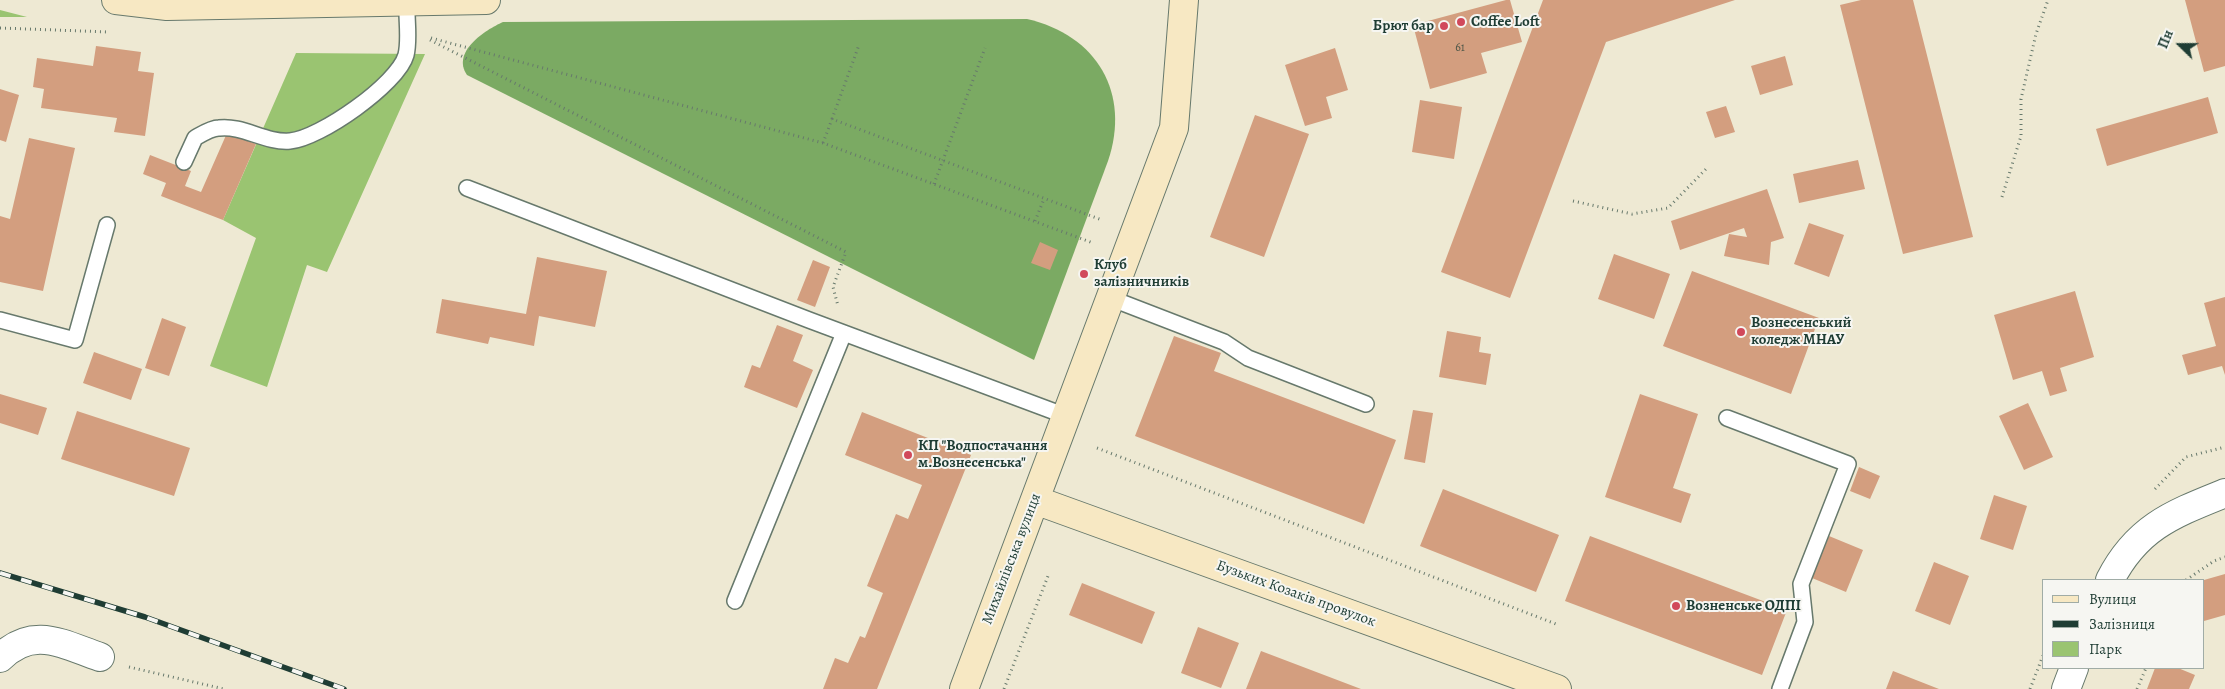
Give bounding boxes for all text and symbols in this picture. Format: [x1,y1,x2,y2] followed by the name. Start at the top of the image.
[1471,13,1540,31] place label: Coffee Loft
[1455,16,1467,28] marker: Coffee Loft
[1373,17,1434,35] place label: Брют бар
[1438,20,1450,32] marker: Брют бар
[2155,20,2205,70] north arrow
[2153,27,2178,51] text: Пн
[1455,41,1465,55] house number: 61
[1094,256,1189,291] place label: Клуб залізничників
[1078,268,1090,280] marker: Клуб залізничників
[1751,314,1851,349] place label: Вознесенський коледж МНАУ
[1735,326,1747,338] marker: Вознесенський коледж МНАУ
[918,437,1048,472] place label: КП "Водпостачання м.Вознесенська"
[902,449,914,461] marker: КП "Водпостачання м.Вознесенська"
[979,491,1045,627] street label: Михайлівська вулиця
[1214,557,1378,631] street label: Бузьких Козаків провулок
[2042,579,2205,669] legend
[2089,589,2136,609] text: Вулиця
[1686,597,1801,615] place label: Возненське ОДПІ
[1670,600,1682,612] marker: Возненське ОДПІ
[2089,614,2155,634] text: Залізниця
[2089,639,2122,659] text: Парк

